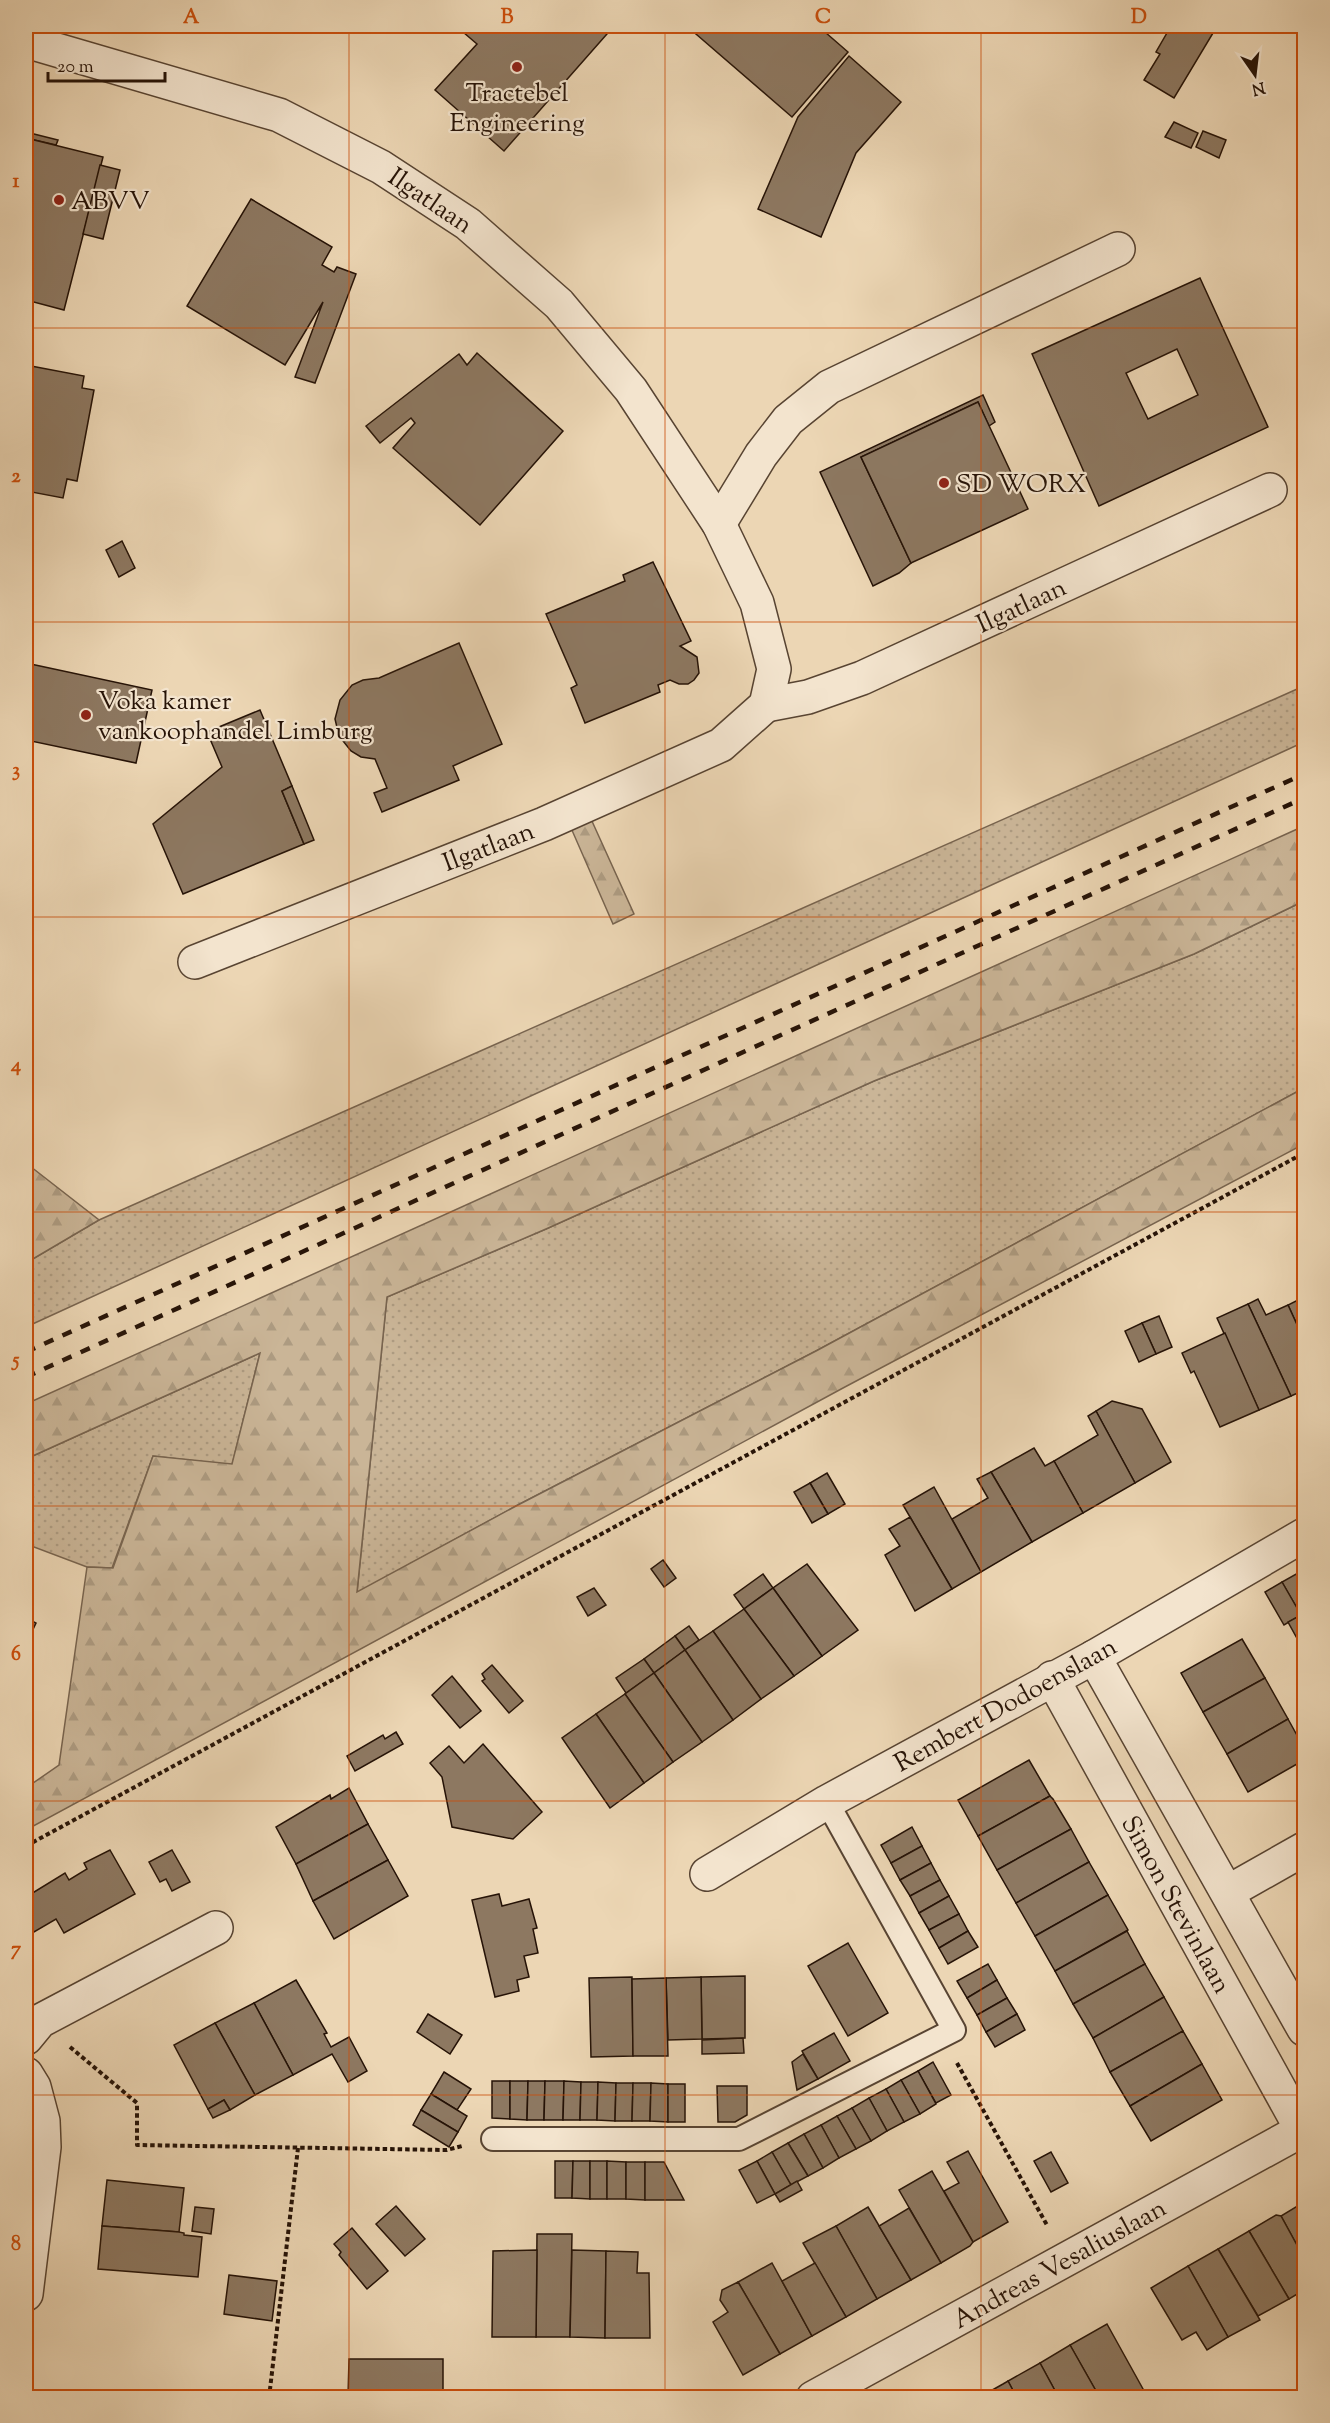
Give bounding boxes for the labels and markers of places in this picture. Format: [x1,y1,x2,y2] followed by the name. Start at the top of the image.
[510,60,524,74] marker: Tractebel Engineering
[449,76,585,143] place label: Tractebel Engineering
[71,184,150,221] place label: ABVV
[52,193,66,207] marker: ABVV
[956,467,1086,504] place label: SD WORX
[937,476,951,490] marker: SD WORX
[98,684,373,751] place label: Voka kamer vankoophandel Limburg
[79,708,93,722] marker: Voka kamer vankoophandel Limburg

